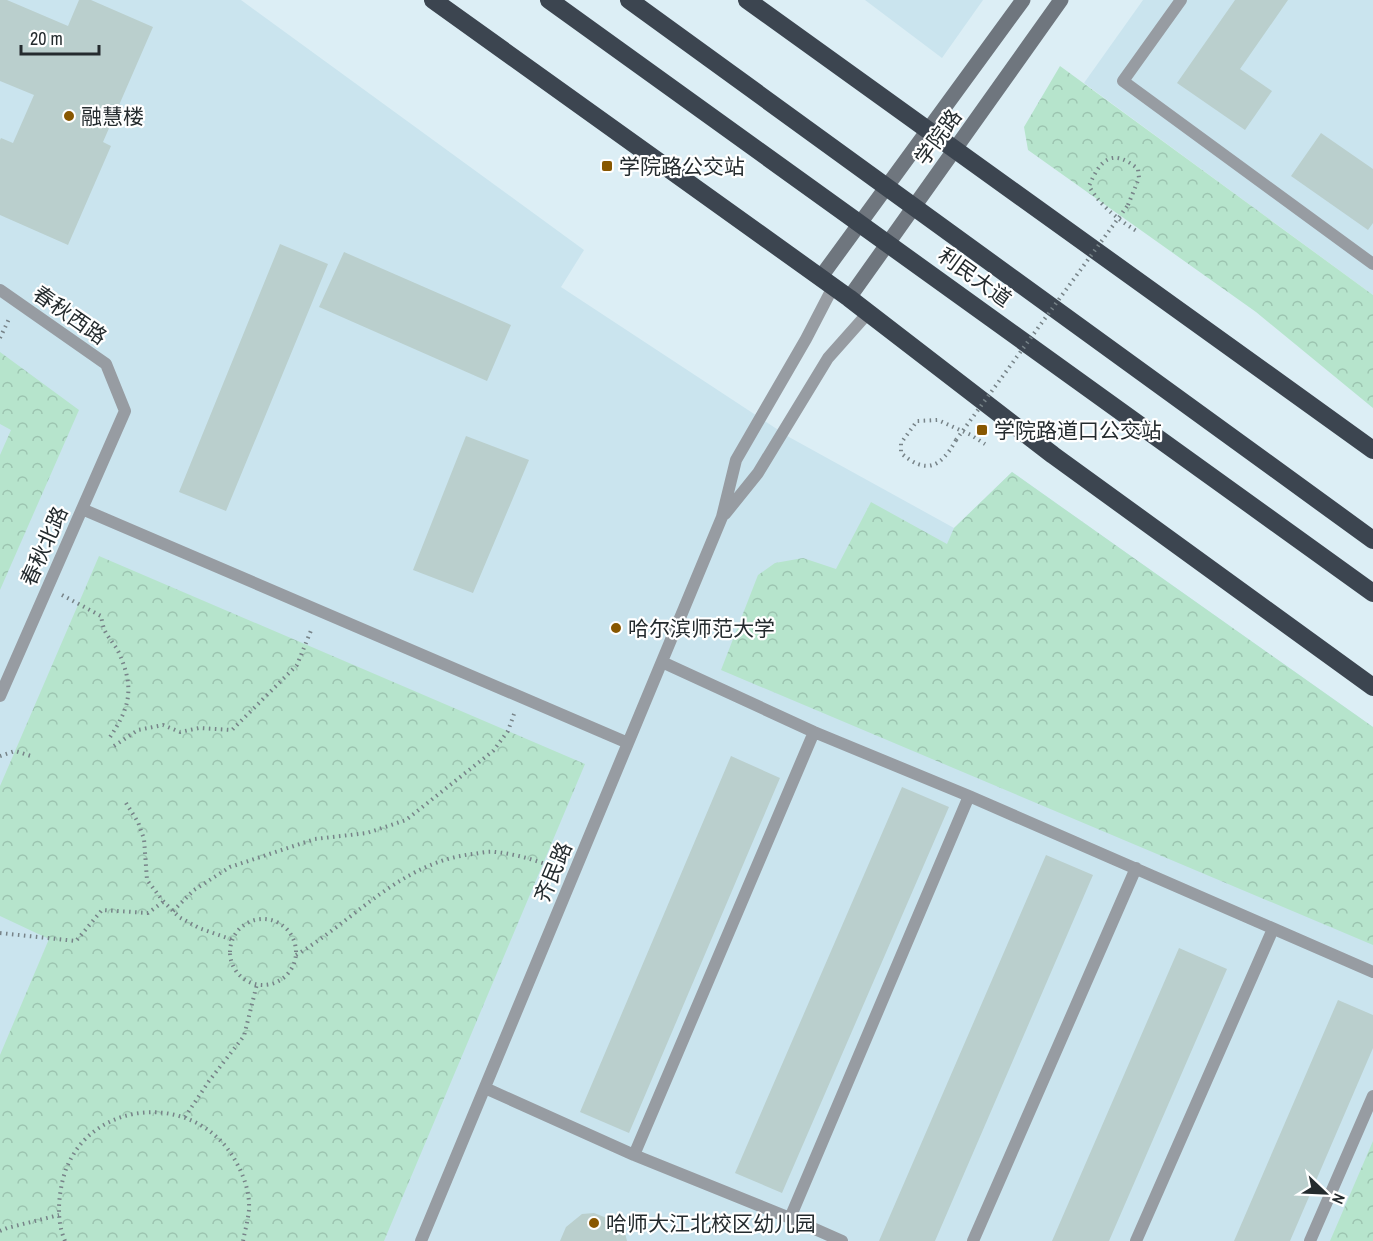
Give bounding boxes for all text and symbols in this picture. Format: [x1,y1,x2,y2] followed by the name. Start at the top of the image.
[21,18,99,56] scale bar
[30,26,63,51] text: 20 m
[81,102,144,131] place label: 融慧楼
[908,103,968,171] street label: 学院路
[62,109,76,123] marker: 融慧楼
[619,152,745,181] place label: 学院路公交站
[600,159,614,173] marker: 学院路公交站
[932,241,1018,313] street label: 利民大道
[27,279,113,351] street label: 春秋西路
[994,416,1162,445] place label: 学院路道口公交站
[975,423,989,437] marker: 学院路道口公交站
[14,502,74,590] street label: 春秋北路
[628,614,775,643] place label: 哈尔滨师范大学
[609,621,623,635] marker: 哈尔滨师范大学
[527,837,579,907] street label: 齐民路
[1295,1163,1355,1223] north arrow
[1327,1190,1351,1208] text: N
[606,1209,816,1238] place label: 哈师大江北校区幼儿园
[587,1216,601,1230] marker: 哈师大江北校区幼儿园

